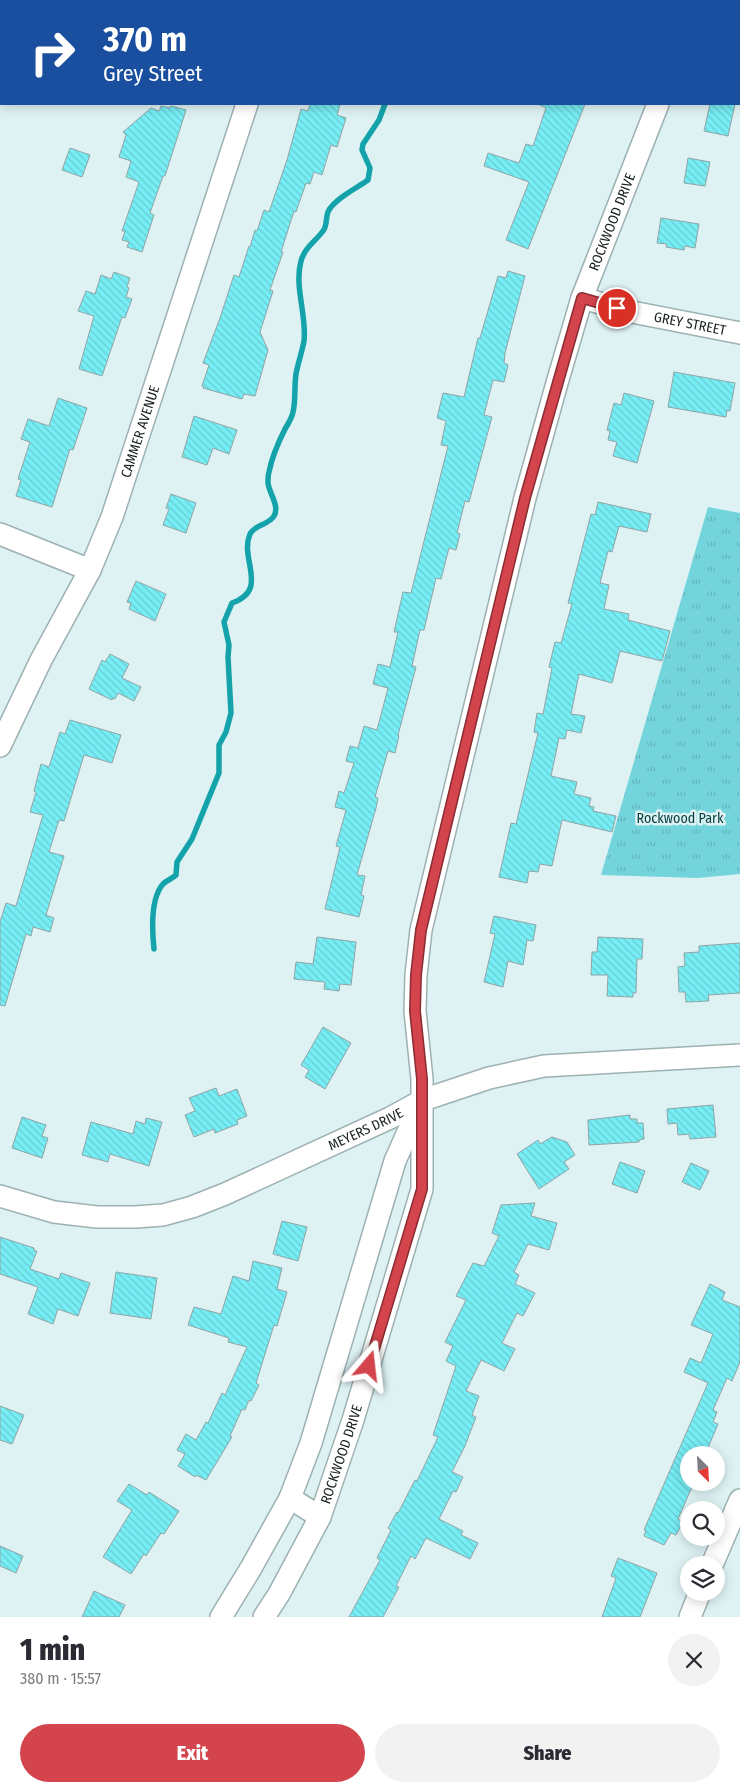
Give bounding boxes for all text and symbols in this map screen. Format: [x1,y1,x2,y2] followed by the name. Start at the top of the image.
[103,18,187,60] text: 370 m
[20,20,85,85] icon: right
[103,60,203,87] text: Grey Street
[585,170,639,273] street label: ROCKWOOD DRIVE
[596,287,638,329] pin
[603,294,631,322] icon: arrive
[653,308,728,339] street label: GREY STREET
[117,383,163,480] street label: CAMMER AVENUE
[637,810,724,827] park label: Rockwood Park
[325,1104,406,1154] street label: MEYERS DRIVE
[342,1339,394,1391] position arrow
[317,1402,366,1506] street label: ROCKWOOD DRIVE
[680,1446,725,1491] north arrow
[680,1446,725,1601] map controls
[680,1501,725,1546] button: search
[680,1556,725,1601] button: layers
[20,1632,85,1668] text: 1 min
[668,1634,720,1686] button: close
[20,1669,101,1688] text: 380 m · 15:57
[20,1724,365,1782] button: Exit
[375,1724,720,1782] button: Share

